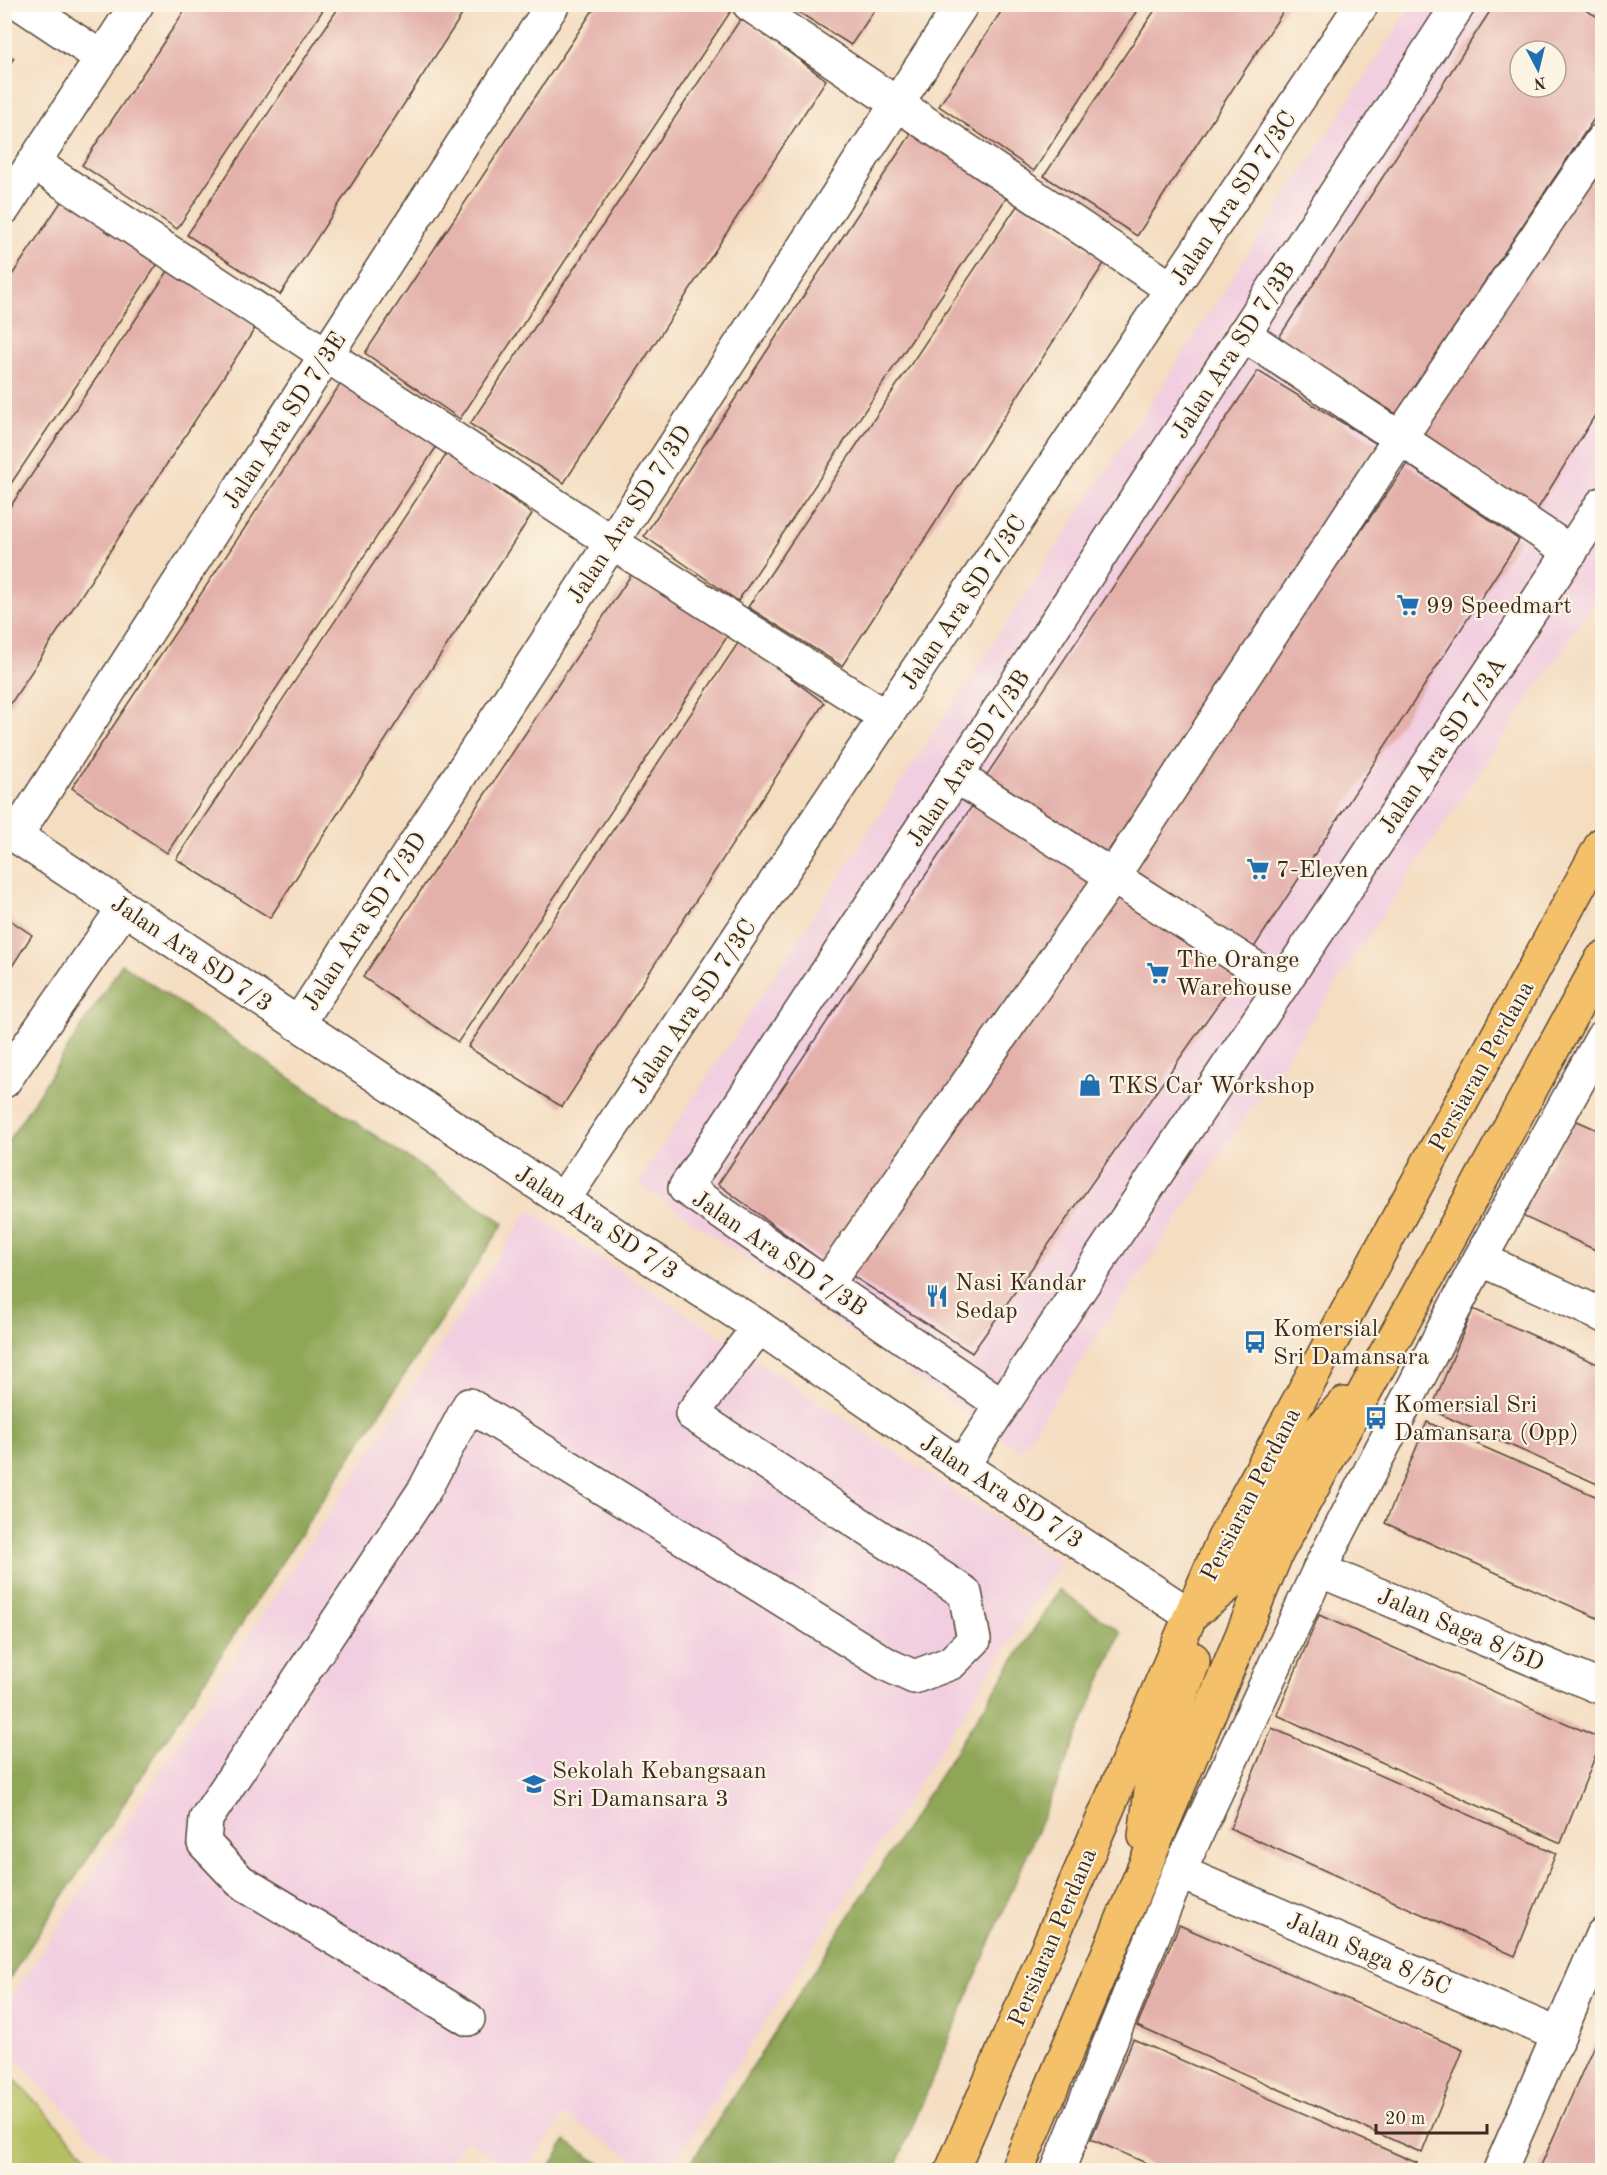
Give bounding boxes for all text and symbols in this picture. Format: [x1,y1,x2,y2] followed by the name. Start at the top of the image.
[1508,39,1568,99] north arrow
[1532,73,1547,91] text: N
[1167,108,1302,291] street label: Jalan Ara SD 7/3C
[1169,259,1301,444] street label: Jalan Ara SD 7/3B
[220,329,352,514] street label: Jalan Ara SD 7/3E
[564,422,697,609] street label: Jalan Ara SD 7/3D
[897,512,1032,695] street label: Jalan Ara SD 7/3C
[1395,592,1421,618] supermarket icon: 99 Speedmart
[1426,595,1572,619] place label: 99 Speedmart
[1376,654,1511,839] street label: Jalan Ara SD 7/3A
[904,667,1036,852] street label: Jalan Ara SD 7/3B
[299,829,432,1016] street label: Jalan Ara SD 7/3D
[1245,856,1271,882] supermarket icon: 7-Eleven
[1276,859,1368,883] place label: 7-Eleven
[106,892,276,1017] street label: Jalan Ara SD 7/3
[627,916,762,1099] street label: Jalan Ara SD 7/3C
[1176,949,1299,1001] place label: The Orange Warehouse
[1145,960,1171,986] supermarket icon: The Orange Warehouse
[1426,977,1540,1156] street label: Persiaran Perdana
[1077,1072,1103,1098] shop icon: TKS Car Workshop
[1108,1075,1315,1099] place label: TKS Car Workshop
[510,1162,682,1285] street label: Jalan Ara SD 7/3
[687,1187,871,1322] street label: Jalan Ara SD 7/3B
[955,1272,1086,1324] place label: Nasi Kandar Sedap
[924,1283,950,1309] restaurant icon: Nasi Kandar Sedap
[1273,1318,1429,1370] place label: Komersial Sri Damansara
[1242,1329,1268,1355] bus stop icon: Komersial Sri Damansara
[1394,1394,1579,1446] place label: Komersial Sri Damansara (Opp)
[1198,1404,1306,1586] street label: Persiaran Perdana
[1363,1405,1389,1431] bus stop icon: Komersial Sri Damansara (Opp)
[915,1431,1087,1554] street label: Jalan Ara SD 7/3
[1373,1585,1547,1677] street label: Jalan Saga 8/5D
[552,1760,767,1812] place label: Sekolah Kebangsaan Sri Damansara 3
[521,1771,547,1797] school or university icon: Sekolah Kebangsaan Sri Damansara 3
[1005,1845,1102,2030] street label: Persiaran Perdana
[1283,1909,1454,2000] street label: Jalan Saga 8/5C
[1376,2097,1487,2135] scale bar
[1385,2110,1425,2128] text: 20 m

